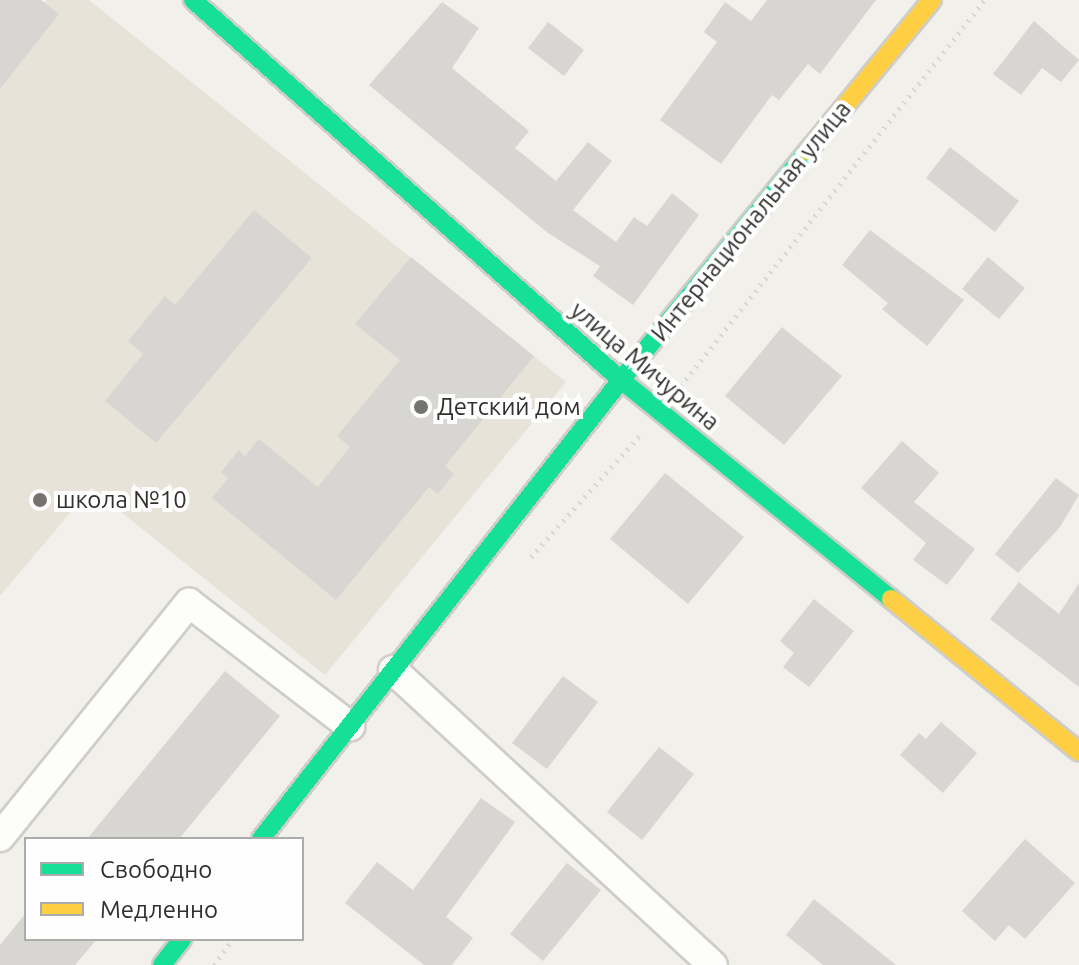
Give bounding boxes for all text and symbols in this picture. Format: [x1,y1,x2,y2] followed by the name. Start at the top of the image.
[645,95,857,347] street label: Интернациональная улица
[565,296,725,436] street label: улица Мичурина
[437,393,581,421] place label: Детский дом
[412,398,430,416] marker: Детский дом
[56,486,187,514] place label: школа №10
[31,491,49,509] marker: школа №10
[24,837,304,941] legend
[100,856,212,883] text: Свободно
[100,896,218,923] text: Медленно

